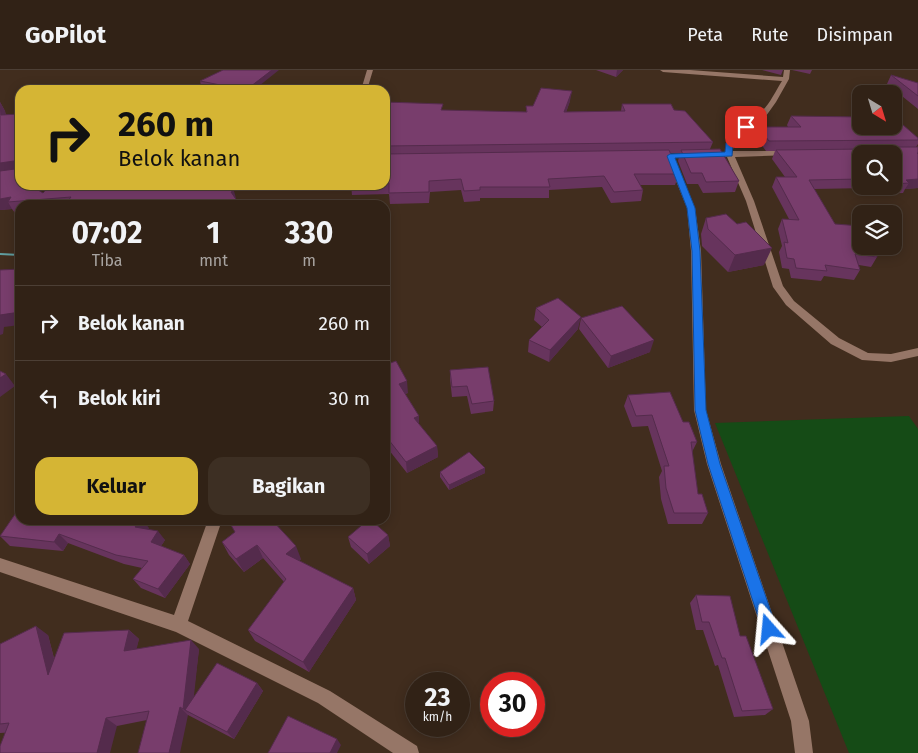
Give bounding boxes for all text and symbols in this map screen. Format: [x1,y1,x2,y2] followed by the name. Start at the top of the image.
[25,21,106,49] text: GoPilot
[687,24,723,46] text: Peta
[751,24,789,46] text: Rute
[817,24,893,46] text: Disimpan
[852,85,902,135] north arrow
[852,85,902,255] map controls
[118,103,214,145] text: 260 m
[35,105,100,170] icon: right
[725,106,767,148] pin
[732,113,760,141] icon: arrive
[118,145,240,172] text: Belok kanan
[852,145,902,195] button: search
[852,205,902,255] button: layers
[72,215,143,251] text: 07:02
[207,215,221,251] text: 1
[285,215,333,251] text: 330
[92,251,122,270] text: Tiba
[199,251,228,270] text: mnt
[302,251,316,270] text: m
[35,309,63,337] icon: right
[78,312,185,335] text: Belok kanan
[319,312,370,335] text: 260 m
[35,384,63,412] icon: left
[78,387,161,410] text: Belok kiri
[329,387,370,410] text: 30 m
[35,457,198,515] button: Keluar
[208,457,370,515] button: Bagikan
[742,602,794,654] position arrow
[480,672,545,737] speed limit sign: 30
[425,683,450,713] text: 23
[423,710,452,724] text: km/h

